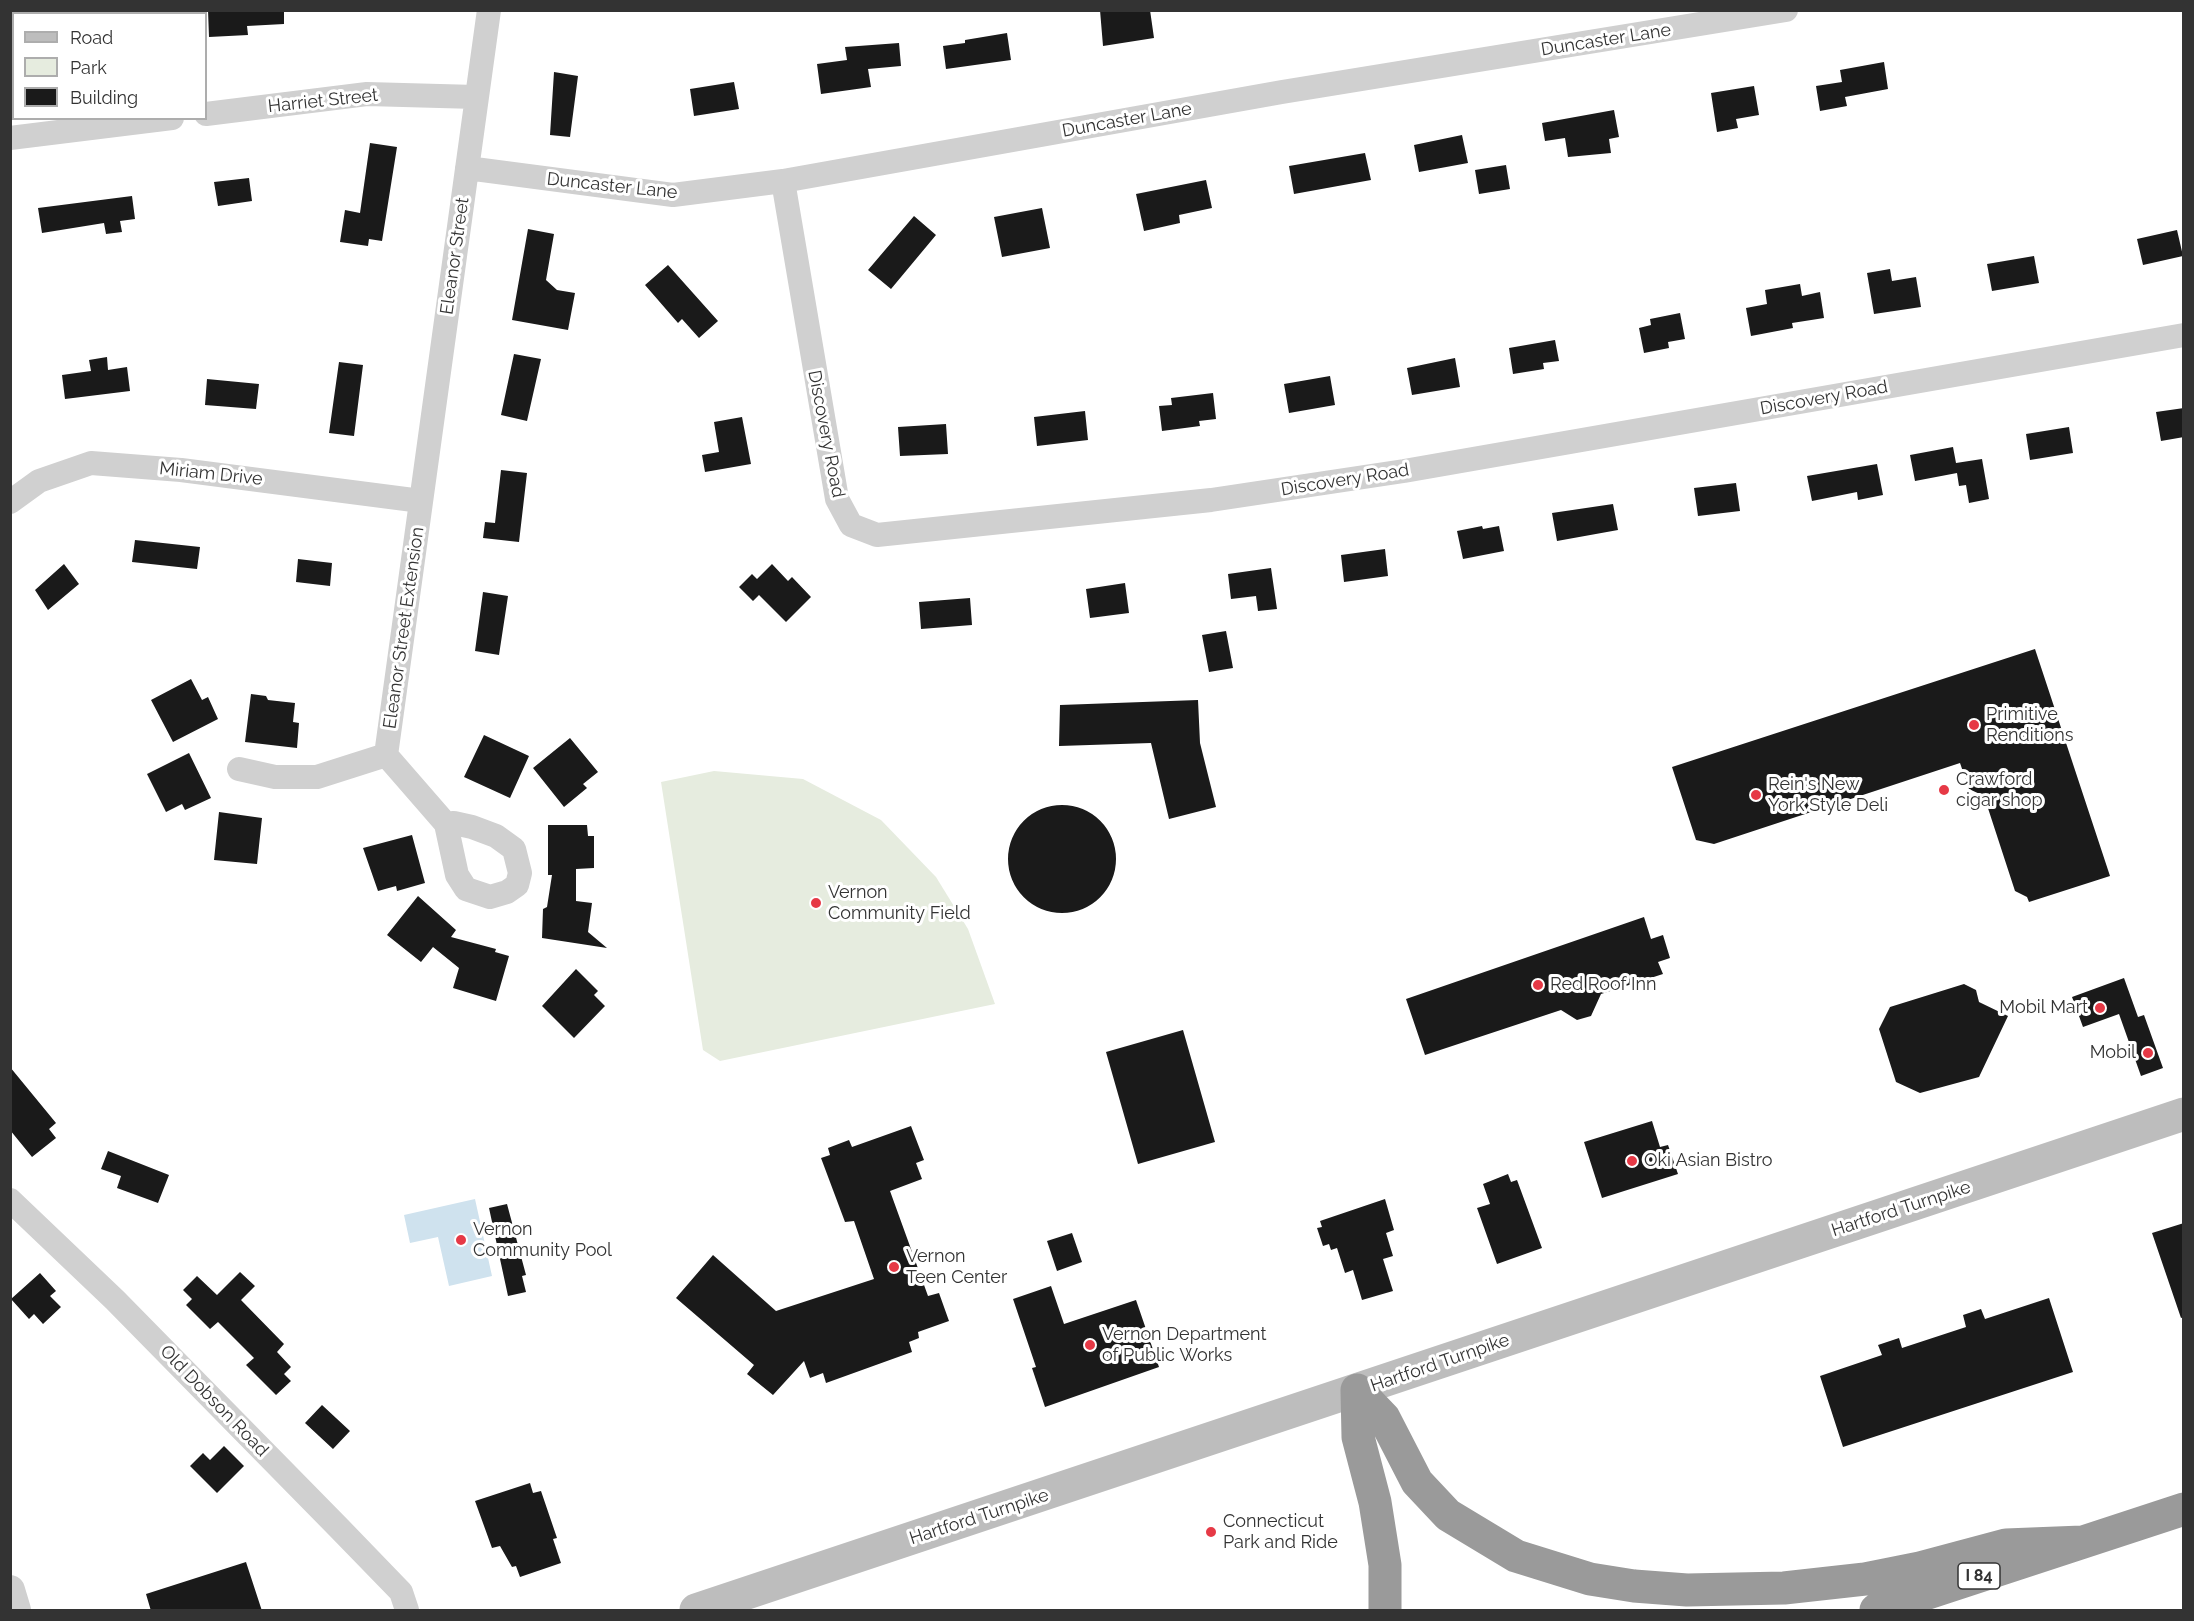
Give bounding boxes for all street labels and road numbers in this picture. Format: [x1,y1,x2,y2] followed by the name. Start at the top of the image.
[1540,19,1672,61] street label: Duncaster Lane
[267,84,379,118] street label: Harriet Street
[1061,98,1193,142] street label: Duncaster Lane
[546,168,678,204] street label: Duncaster Lane
[436,196,474,316] street label: Eleanor Street
[803,368,849,500] street label: Discovery Road
[1758,376,1890,420] street label: Discovery Road
[158,458,264,490] street label: Miriam Drive
[1279,459,1411,501] street label: Discovery Road
[379,526,429,730] street label: Eleanor Street Extension
[1829,1176,1973,1242] street label: Hartford Turnpike
[1368,1329,1512,1397] street label: Hartford Turnpike
[155,1341,273,1461] street label: Old Dobson Road
[907,1484,1051,1550] street label: Hartford Turnpike
[1958,1563,2000,1589] road number: I 84

